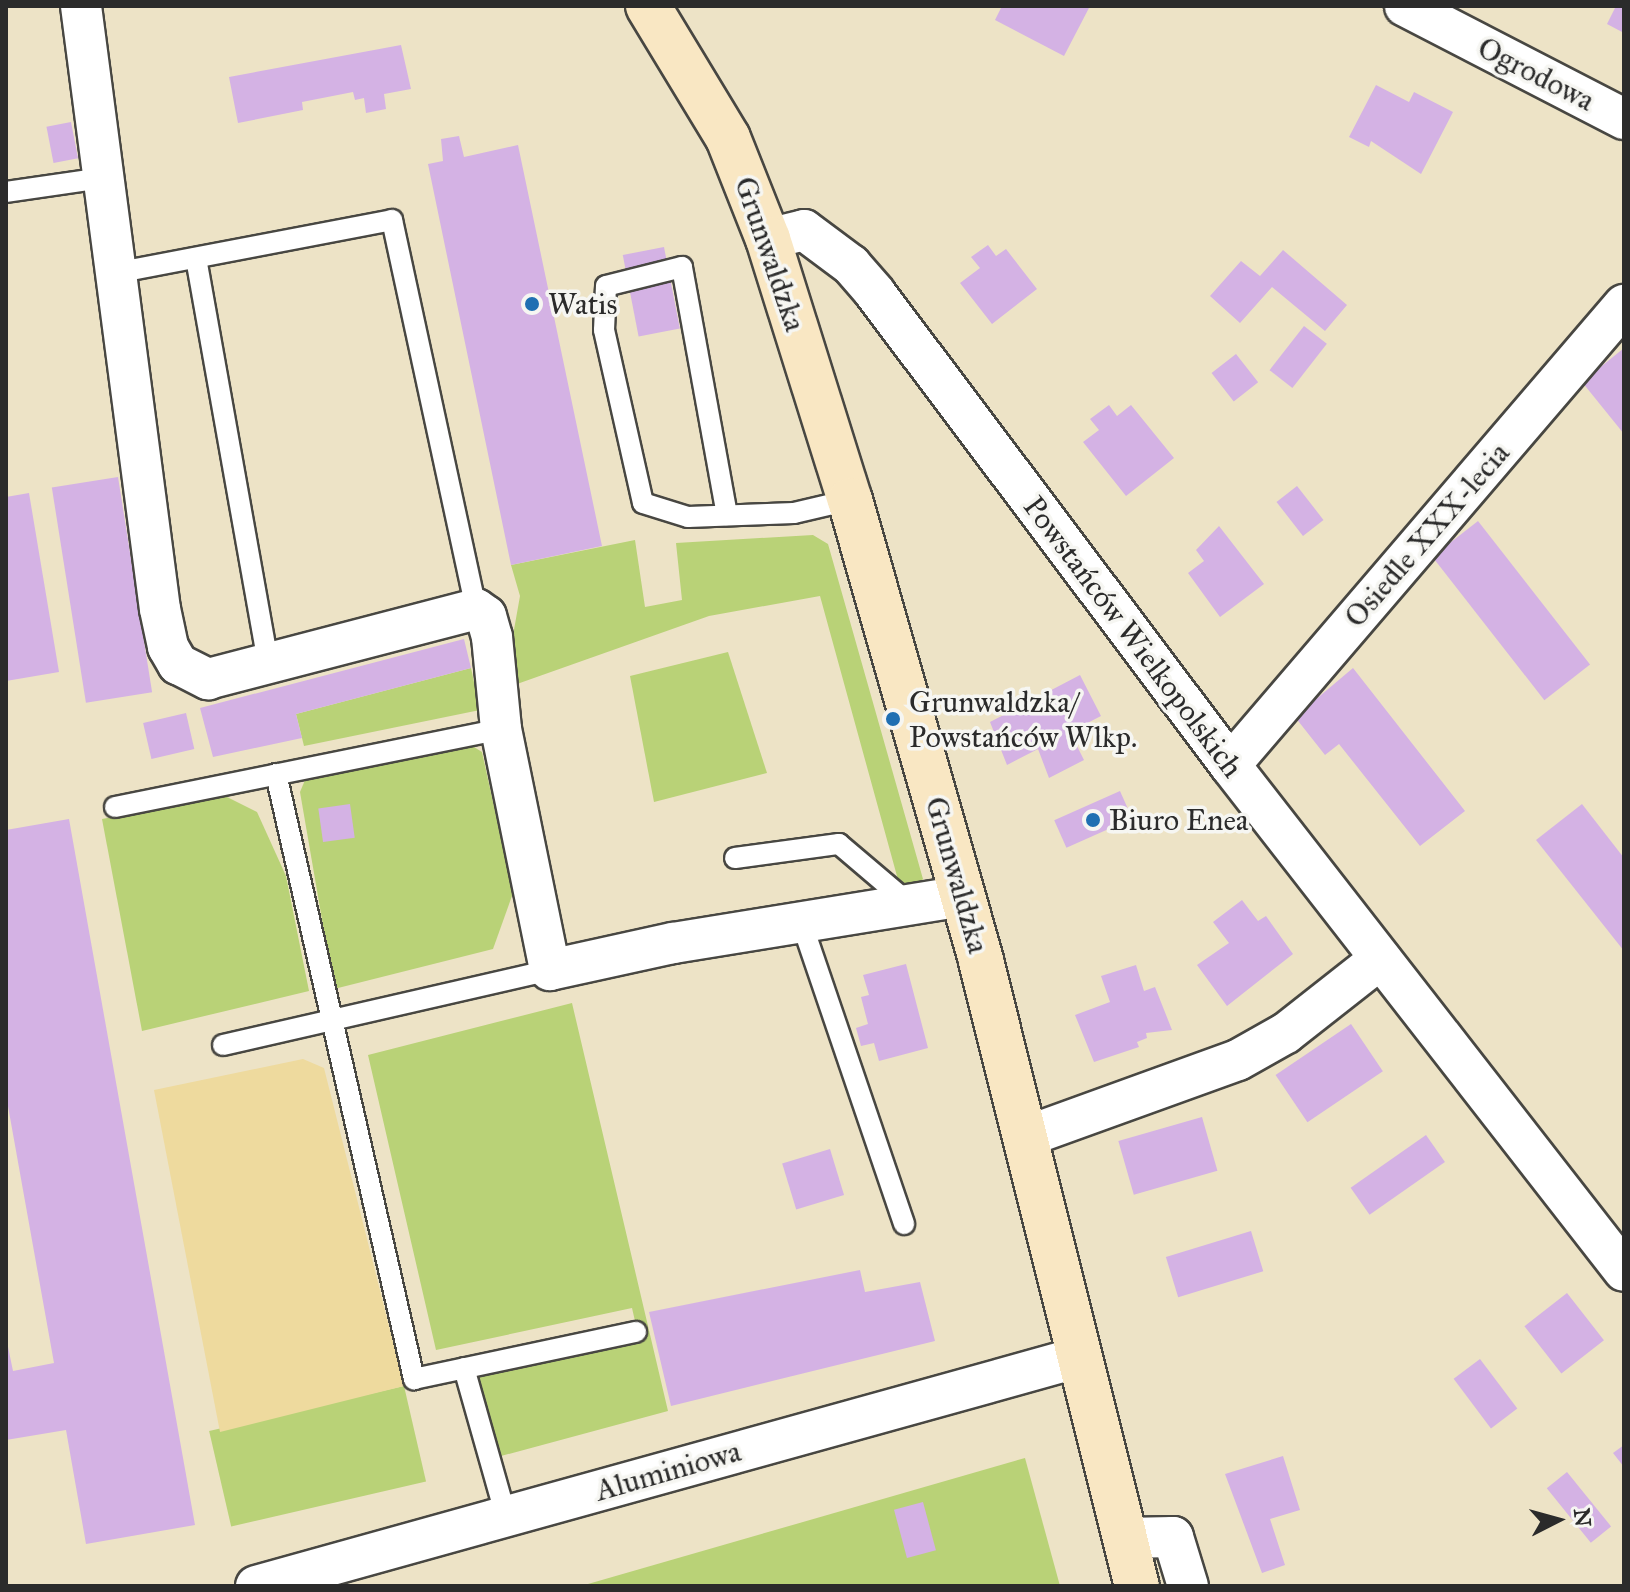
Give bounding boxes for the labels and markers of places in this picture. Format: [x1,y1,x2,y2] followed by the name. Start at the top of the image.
[548,286,618,322] place label: Watis
[523,295,541,313] marker: Watis
[909,684,1137,754] place label: Grunwaldzka/ Powstańców Wlkp.
[884,710,902,728] marker: Grunwaldzka/ Powstańców Wlkp.
[1109,802,1249,838] place label: Biuro Enea
[1084,811,1102,829] marker: Biuro Enea

